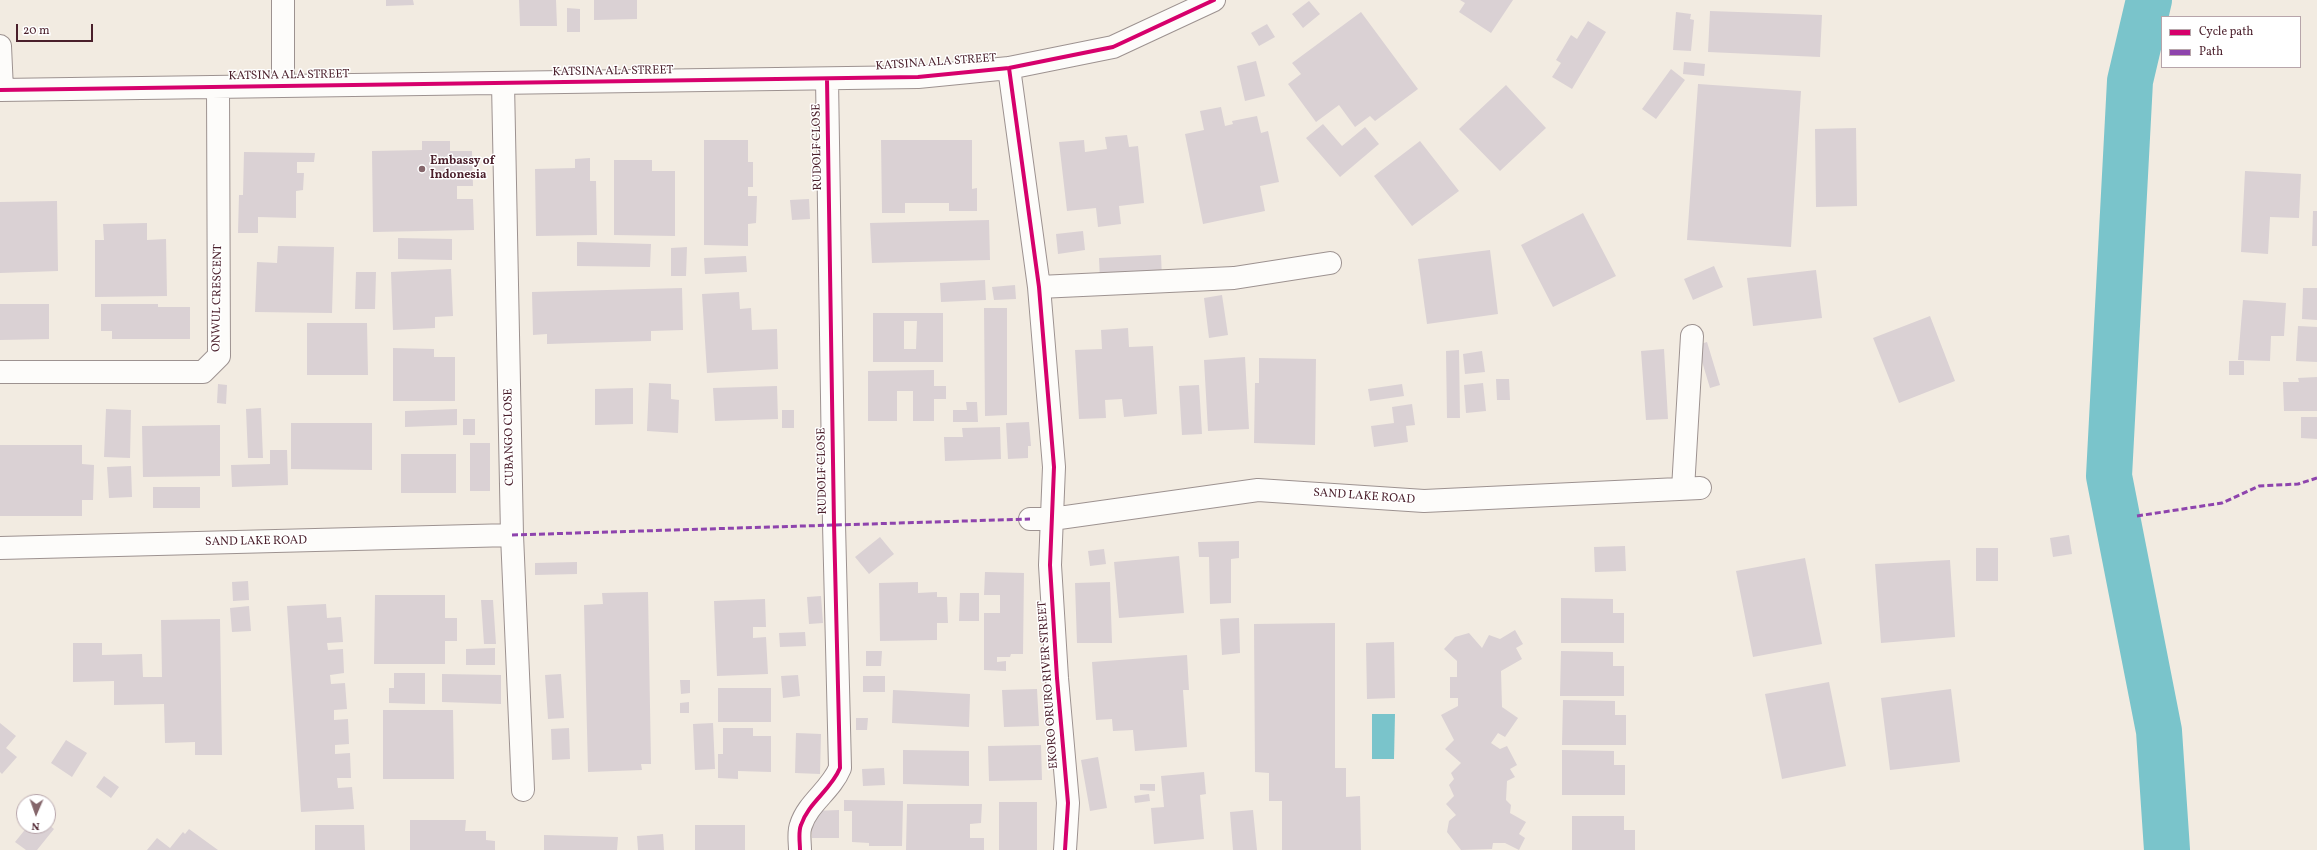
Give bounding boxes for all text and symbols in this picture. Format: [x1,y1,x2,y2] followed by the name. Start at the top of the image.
[18,16,95,42] scale bar
[2161,16,2301,68] legend
[23,23,50,39] text: 20 m
[2199,24,2254,40] text: Cycle path
[2199,44,2223,60] text: Path
[875,52,997,74] street label: KATSINA ALA STREET
[552,64,674,80] street label: KATSINA ALA STREET
[228,68,350,84] street label: KATSINA ALA STREET
[810,103,826,191] street label: RUDOLF CLOSE
[430,155,494,183] place label: Embassy of Indonesia
[417,164,427,174] marker: Embassy of Indonesia
[210,244,226,352] street label: ONWUL CRESCENT
[502,388,518,486] street label: CUBANGO CLOSE
[815,427,831,515] street label: RUDOLF CLOSE
[1313,486,1415,508] street label: SAND LAKE ROAD
[205,534,307,550] street label: SAND LAKE ROAD
[1036,601,1062,769] street label: EKORO ORURO RIVER STREET
[16,794,56,834] north arrow
[31,818,40,833] text: N

